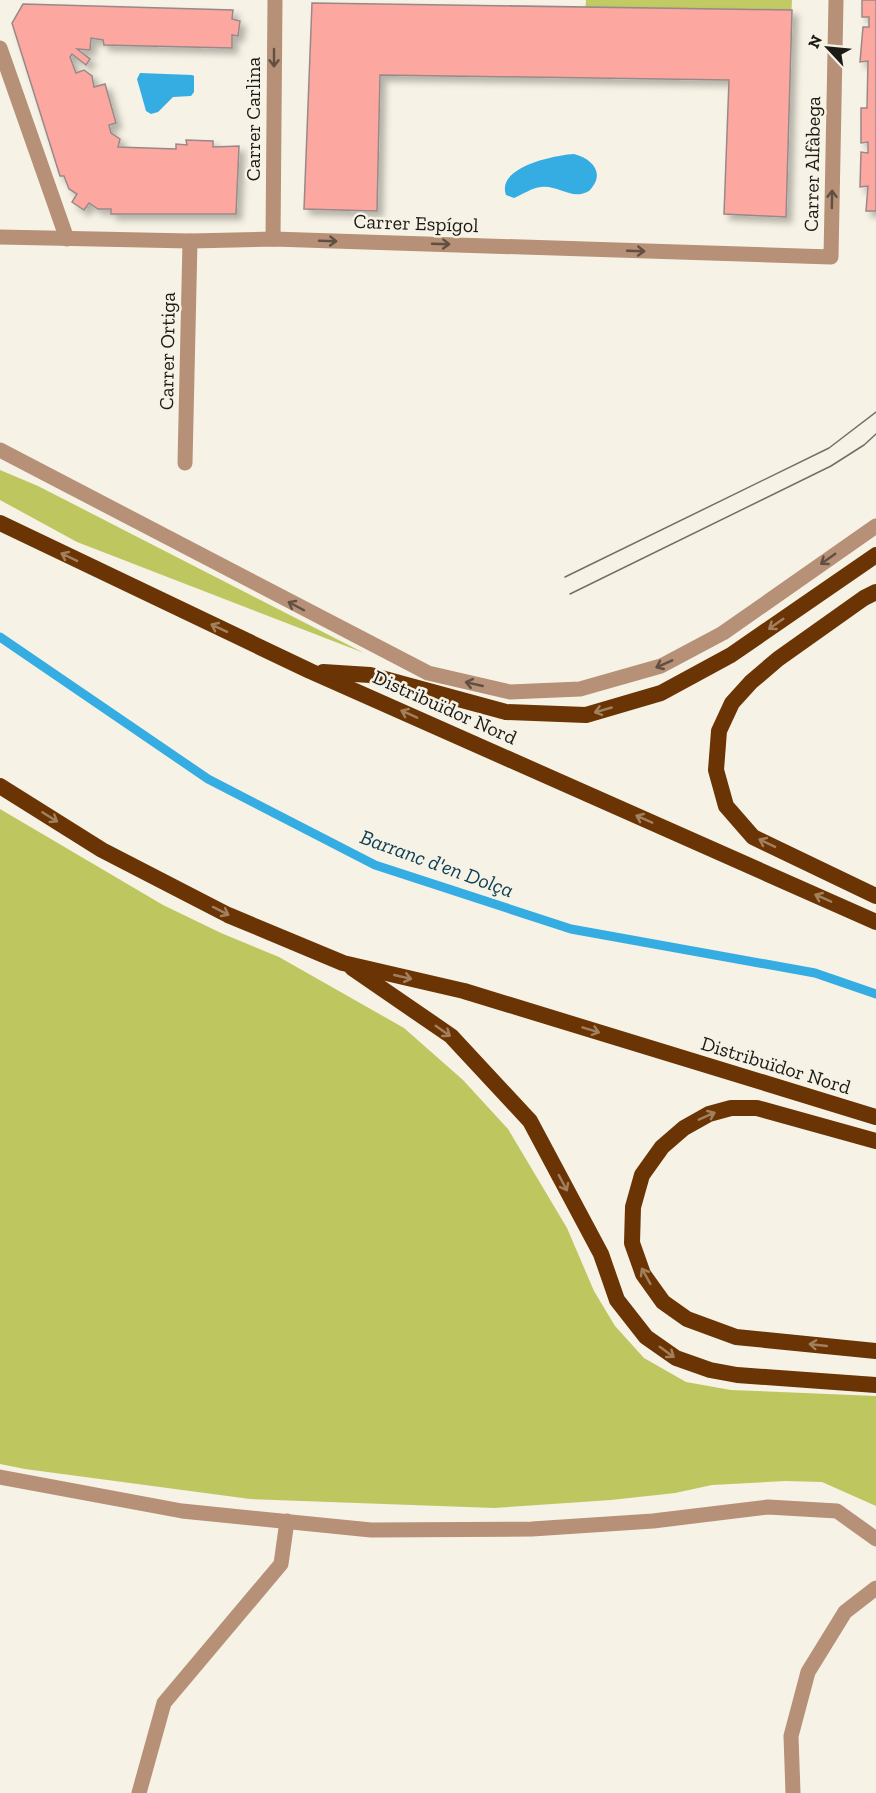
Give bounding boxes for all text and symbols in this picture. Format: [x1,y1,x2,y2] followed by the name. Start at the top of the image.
[798,18,858,78] north arrow
[804,32,826,51] text: N
[268,48,280,68] one-way arrow
[241,57,265,181] street label: Carrer Carlina
[799,96,825,232] street label: Carrer Alfàbega
[827,189,838,209] one-way arrow
[353,209,479,237] street label: Carrer Espígol
[317,235,337,246] one-way arrow
[431,239,451,250] one-way arrow
[626,245,646,256] one-way arrow
[154,291,180,410] street label: Carrer Ortiga
[60,550,78,562] one-way arrow
[820,553,837,565] one-way arrow
[288,600,306,611] one-way arrow
[768,618,785,630] one-way arrow
[211,622,229,633] one-way arrow
[655,659,673,670] one-way arrow
[369,664,521,750] street label: Distribuïdor Nord
[465,677,484,689] one-way arrow
[594,705,613,716] one-way arrow
[400,708,418,720] one-way arrow
[41,812,58,824] one-way arrow
[636,813,654,824] one-way arrow
[357,824,517,902] water label: Barranc d'en Dolça
[758,837,776,849] one-way arrow
[814,892,832,904] one-way arrow
[211,906,229,917] one-way arrow
[394,971,413,983] one-way arrow
[435,1025,451,1037] one-way arrow
[581,1025,600,1036] one-way arrow
[698,1031,854,1099] street label: Distribuïdor Nord
[698,1110,716,1121] one-way arrow
[558,1173,569,1191] one-way arrow
[640,1268,652,1285] one-way arrow
[808,1339,828,1350] one-way arrow
[658,1345,674,1358] one-way arrow

